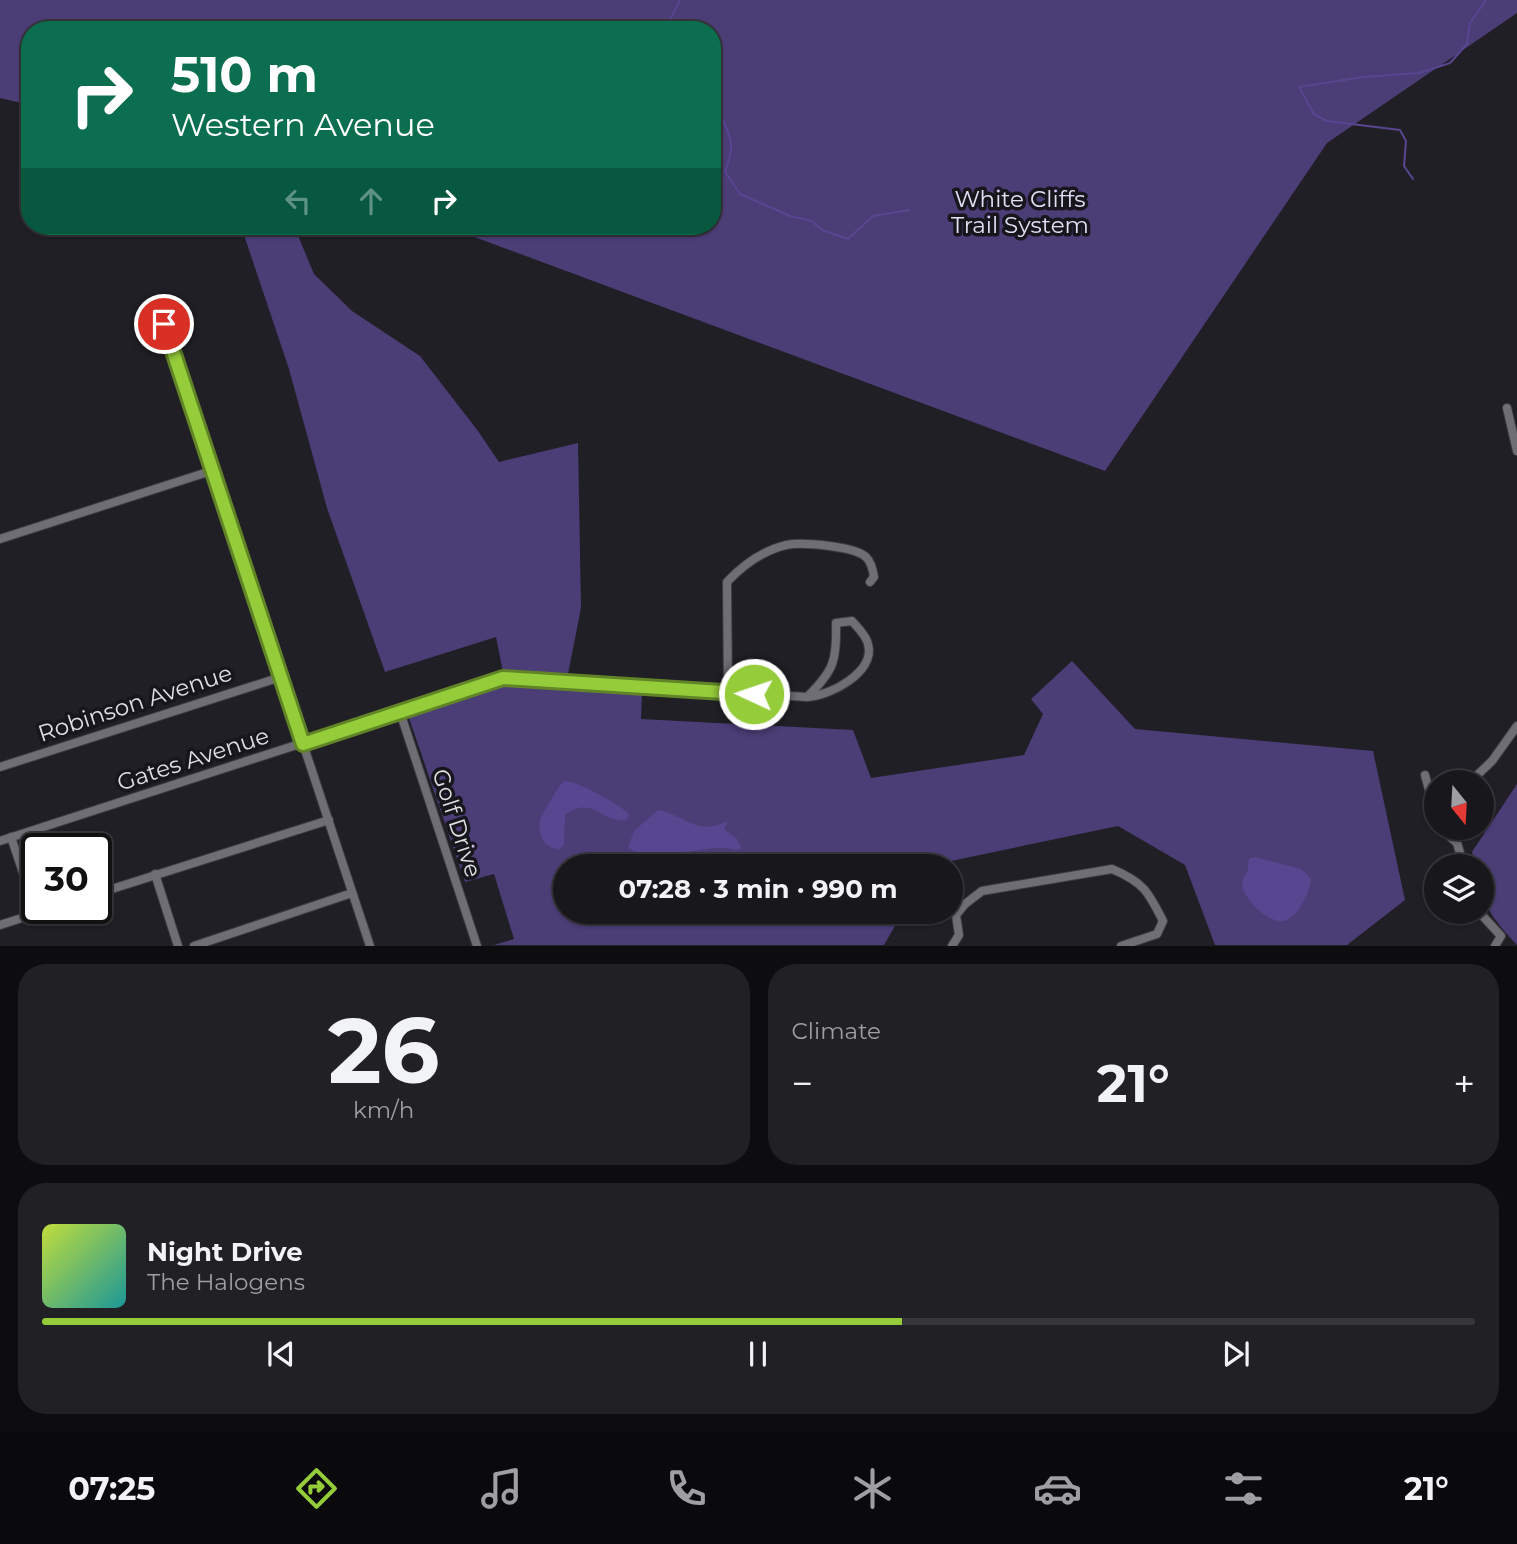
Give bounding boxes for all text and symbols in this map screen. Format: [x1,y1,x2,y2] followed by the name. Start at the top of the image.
[171,45,318,104] text: 510 m
[56,49,147,140] icon: right
[171,105,435,144] text: Western Avenue
[279,182,317,220] icon: left
[352,182,390,220] icon: ahead
[425,182,463,220] icon: right
[951,185,1089,239] park label: White Cliffs Trail System
[134,294,194,354] pin
[145,305,183,343] icon: arrive
[717,657,791,731] position arrow
[34,658,236,748] street label: Robinson Avenue
[113,721,273,797] street label: Gates Avenue
[426,765,488,881] street label: Golf Drive
[1424,770,1494,840] north arrow
[1424,770,1494,924] map controls
[21,833,112,924] speed limit sign: 30
[1424,854,1494,924] button: layers
[619,873,897,905] text: 07:28 · 3 min · 990 m
[328,995,440,1106] text: 26
[792,1017,881,1045] text: Climate
[1097,1052,1170,1115] text: 21°
[792,1060,813,1107] text: −
[1453,1060,1475,1107] text: +
[353,1096,414,1124] text: km/h
[147,1236,303,1268] text: Night Drive
[147,1268,305,1296] text: The Halogens
[262,1335,300,1373] icon: previous
[739,1335,777,1373] icon: pause
[1217,1335,1255,1373] icon: next
[292,1464,341,1513] icon: directions
[477,1464,526,1513] icon: music
[662,1464,711,1513] icon: phone
[848,1464,897,1513] icon: climate
[1033,1464,1082,1513] icon: car
[1219,1464,1268,1513] icon: filters
[68,1469,155,1508] text: 07:25
[1404,1469,1449,1508] text: 21°

